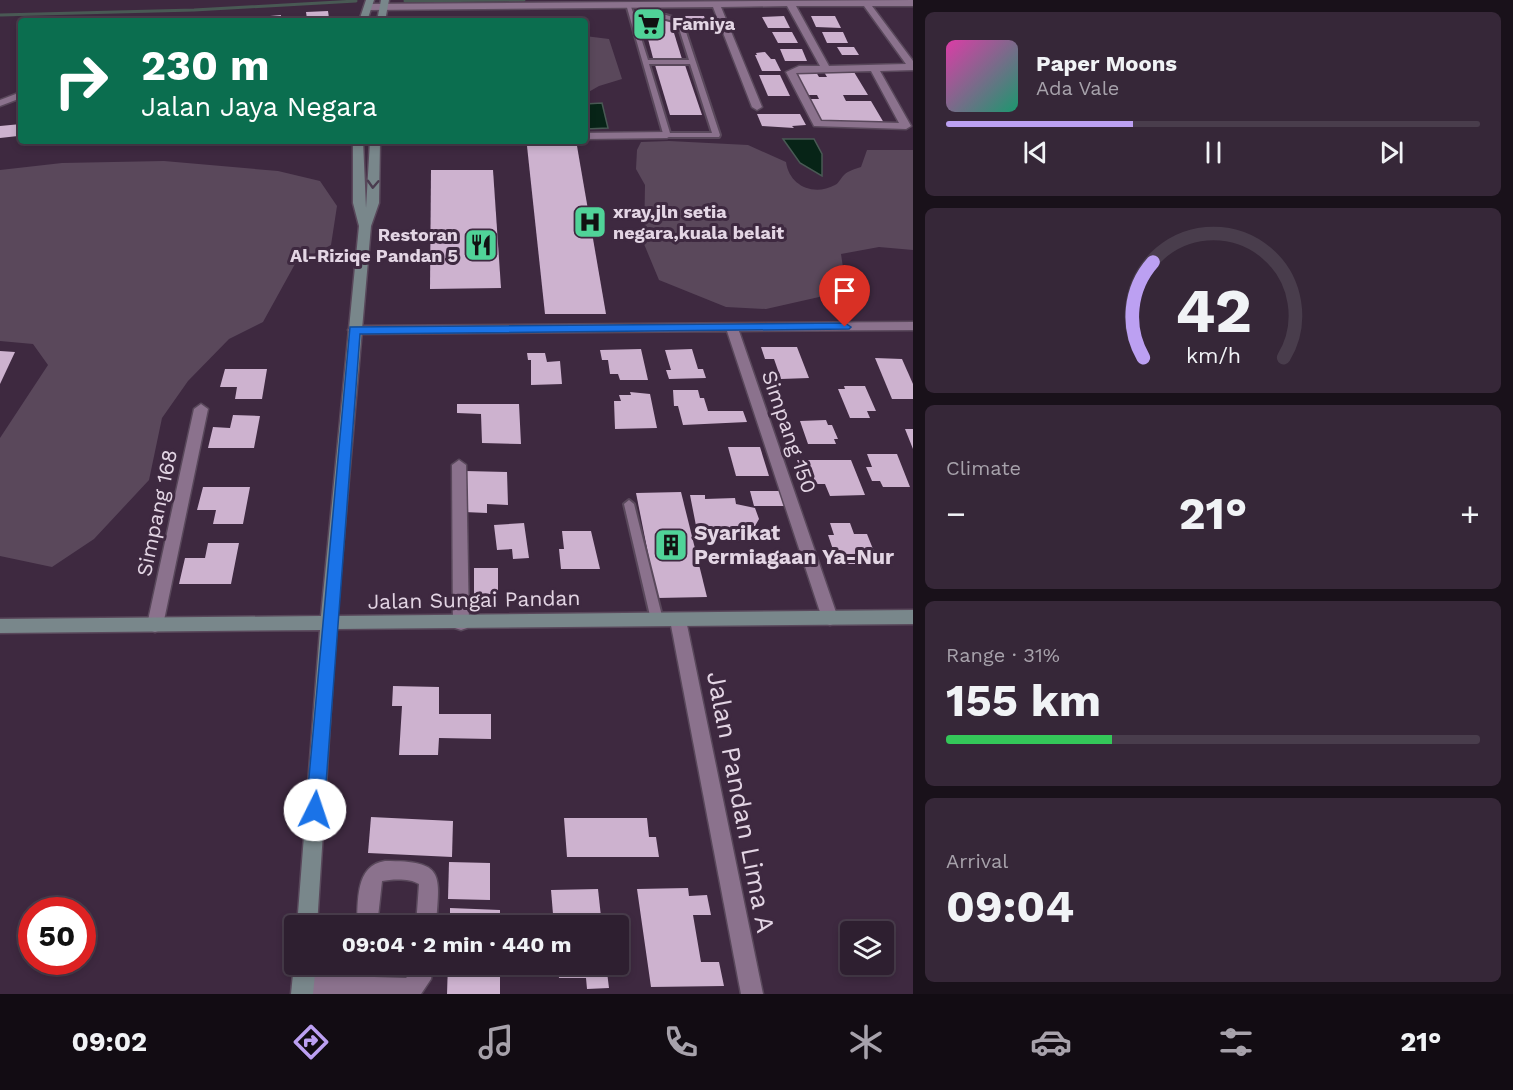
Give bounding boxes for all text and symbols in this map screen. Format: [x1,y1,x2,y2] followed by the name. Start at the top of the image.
[631,6,667,42] supermarket icon: Famiya
[672,13,736,34] place label: Famiya
[141,41,270,90] text: 230 m
[42,42,120,120] icon: right
[1036,51,1177,76] text: Paper Moons
[1036,76,1119,100] text: Ada Vale
[141,91,377,123] text: Jalan Jaya Negara
[1019,136,1052,169] icon: previous
[1197,136,1230,169] icon: pause
[1375,136,1408,169] icon: next
[367,179,380,188] one-way arrow
[613,201,784,243] place label: xray,jln setia negara,kuala belait
[572,204,608,240] hospital icon: xray,jln setia negara,kuala belait
[290,224,458,266] place label: Restoran Al-Riziqe Pandan 5
[463,227,499,263] restaurant icon: Restoran Al-Riziqe Pandan 5
[819,265,870,327] pin
[828,274,861,307] icon: arrive
[1175,274,1251,347] text: 42
[1185,343,1241,368] text: km/h
[757,367,822,497] street label: Simpang 150
[131,447,182,579] street label: Simpang 168
[946,456,1021,480] text: Climate
[1179,487,1247,540] text: 21°
[946,494,966,533] text: −
[1460,494,1480,533] text: +
[694,520,894,569] place label: Syarikat Permiagaan Ya-Nur
[653,527,689,563] building icon: Syarikat Permiagaan Ya-Nur
[367,585,581,614] street label: Jalan Sungai Pandan
[946,643,1060,667] text: Range · 31%
[701,669,781,935] street label: Jalan Pandan Lima A
[946,674,1101,727] text: 155 km
[283,778,347,842] position arrow
[946,849,1008,873] text: Arrival
[946,880,1074,933] text: 09:04
[18,897,96,975] speed limit sign: 50
[840,921,894,975] map controls
[840,921,894,975] button: layers
[342,932,571,957] text: 09:04 · 2 min · 440 m
[290,1021,332,1063] icon: directions
[475,1021,517,1063] icon: music
[660,1021,702,1063] icon: phone
[845,1021,887,1063] icon: climate
[1030,1021,1072,1063] icon: car
[1215,1021,1257,1063] icon: filters
[72,1026,147,1058] text: 09:02
[1400,1026,1441,1058] text: 21°

